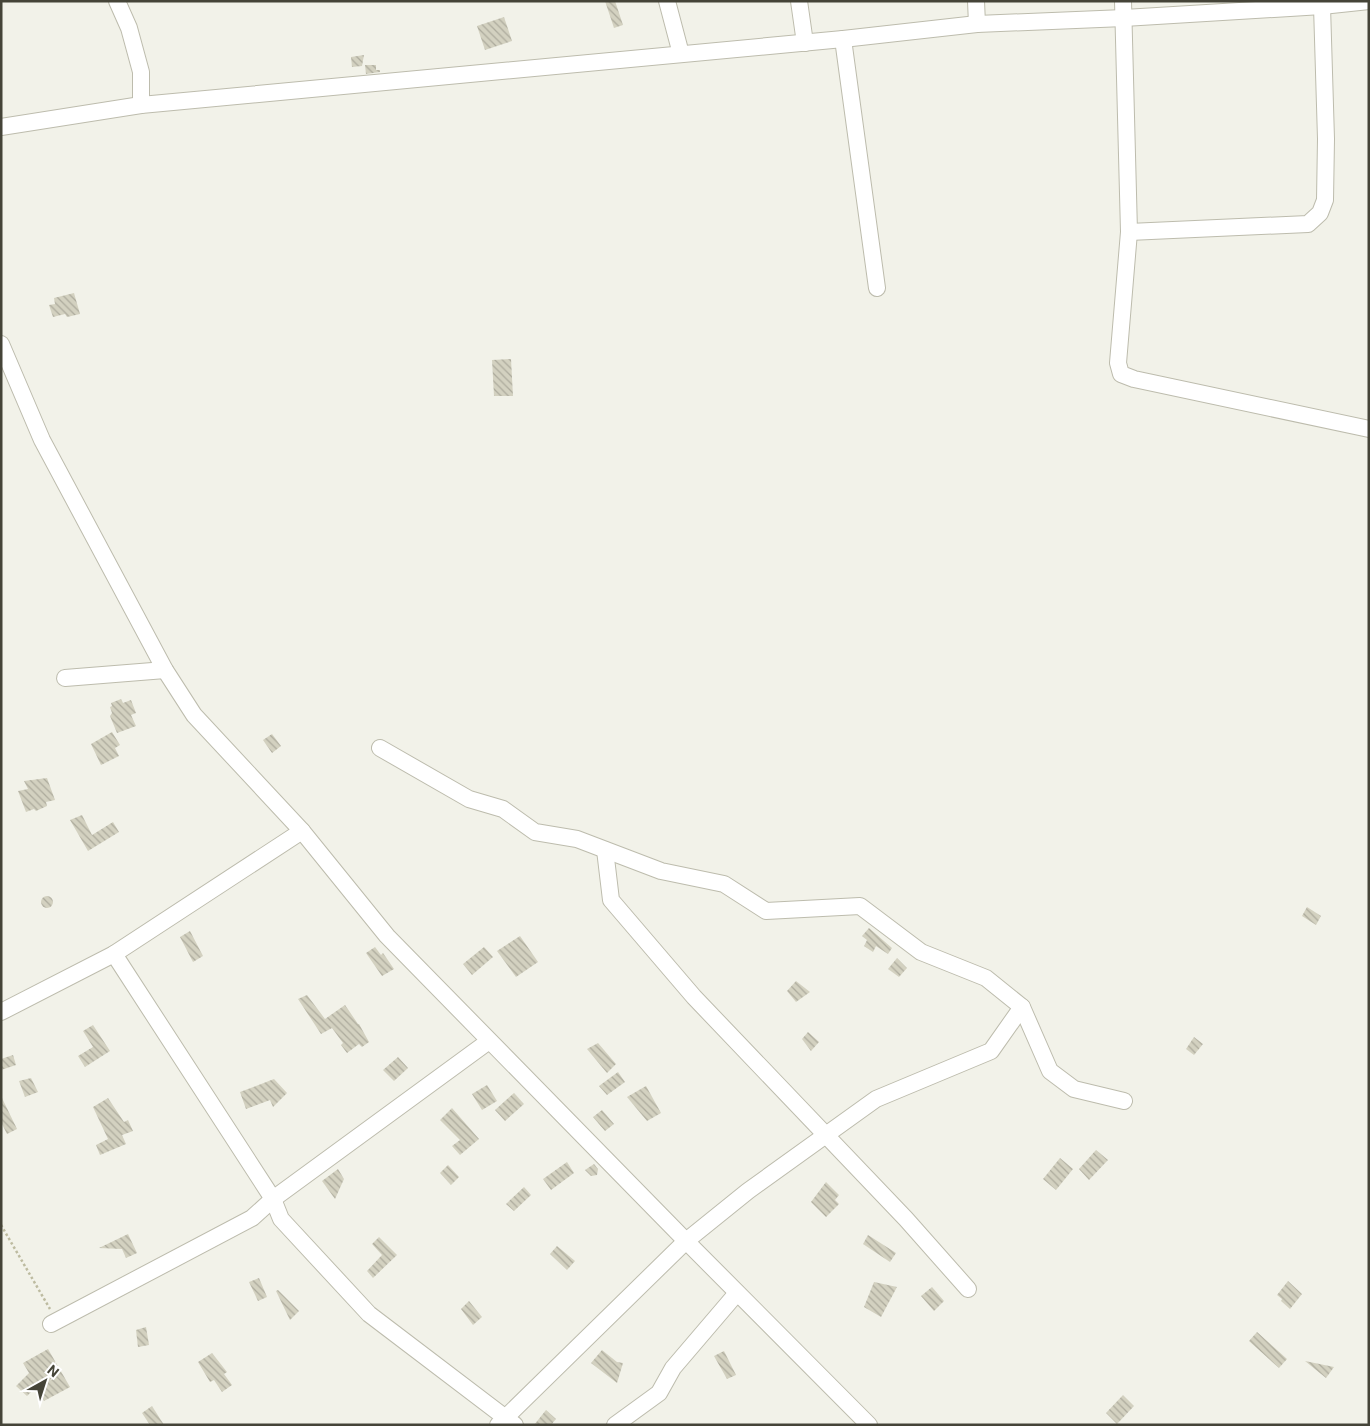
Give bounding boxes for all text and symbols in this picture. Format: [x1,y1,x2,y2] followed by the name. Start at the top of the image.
[20,1356,70,1406] north arrow
[44,1362,62,1380] text: N

